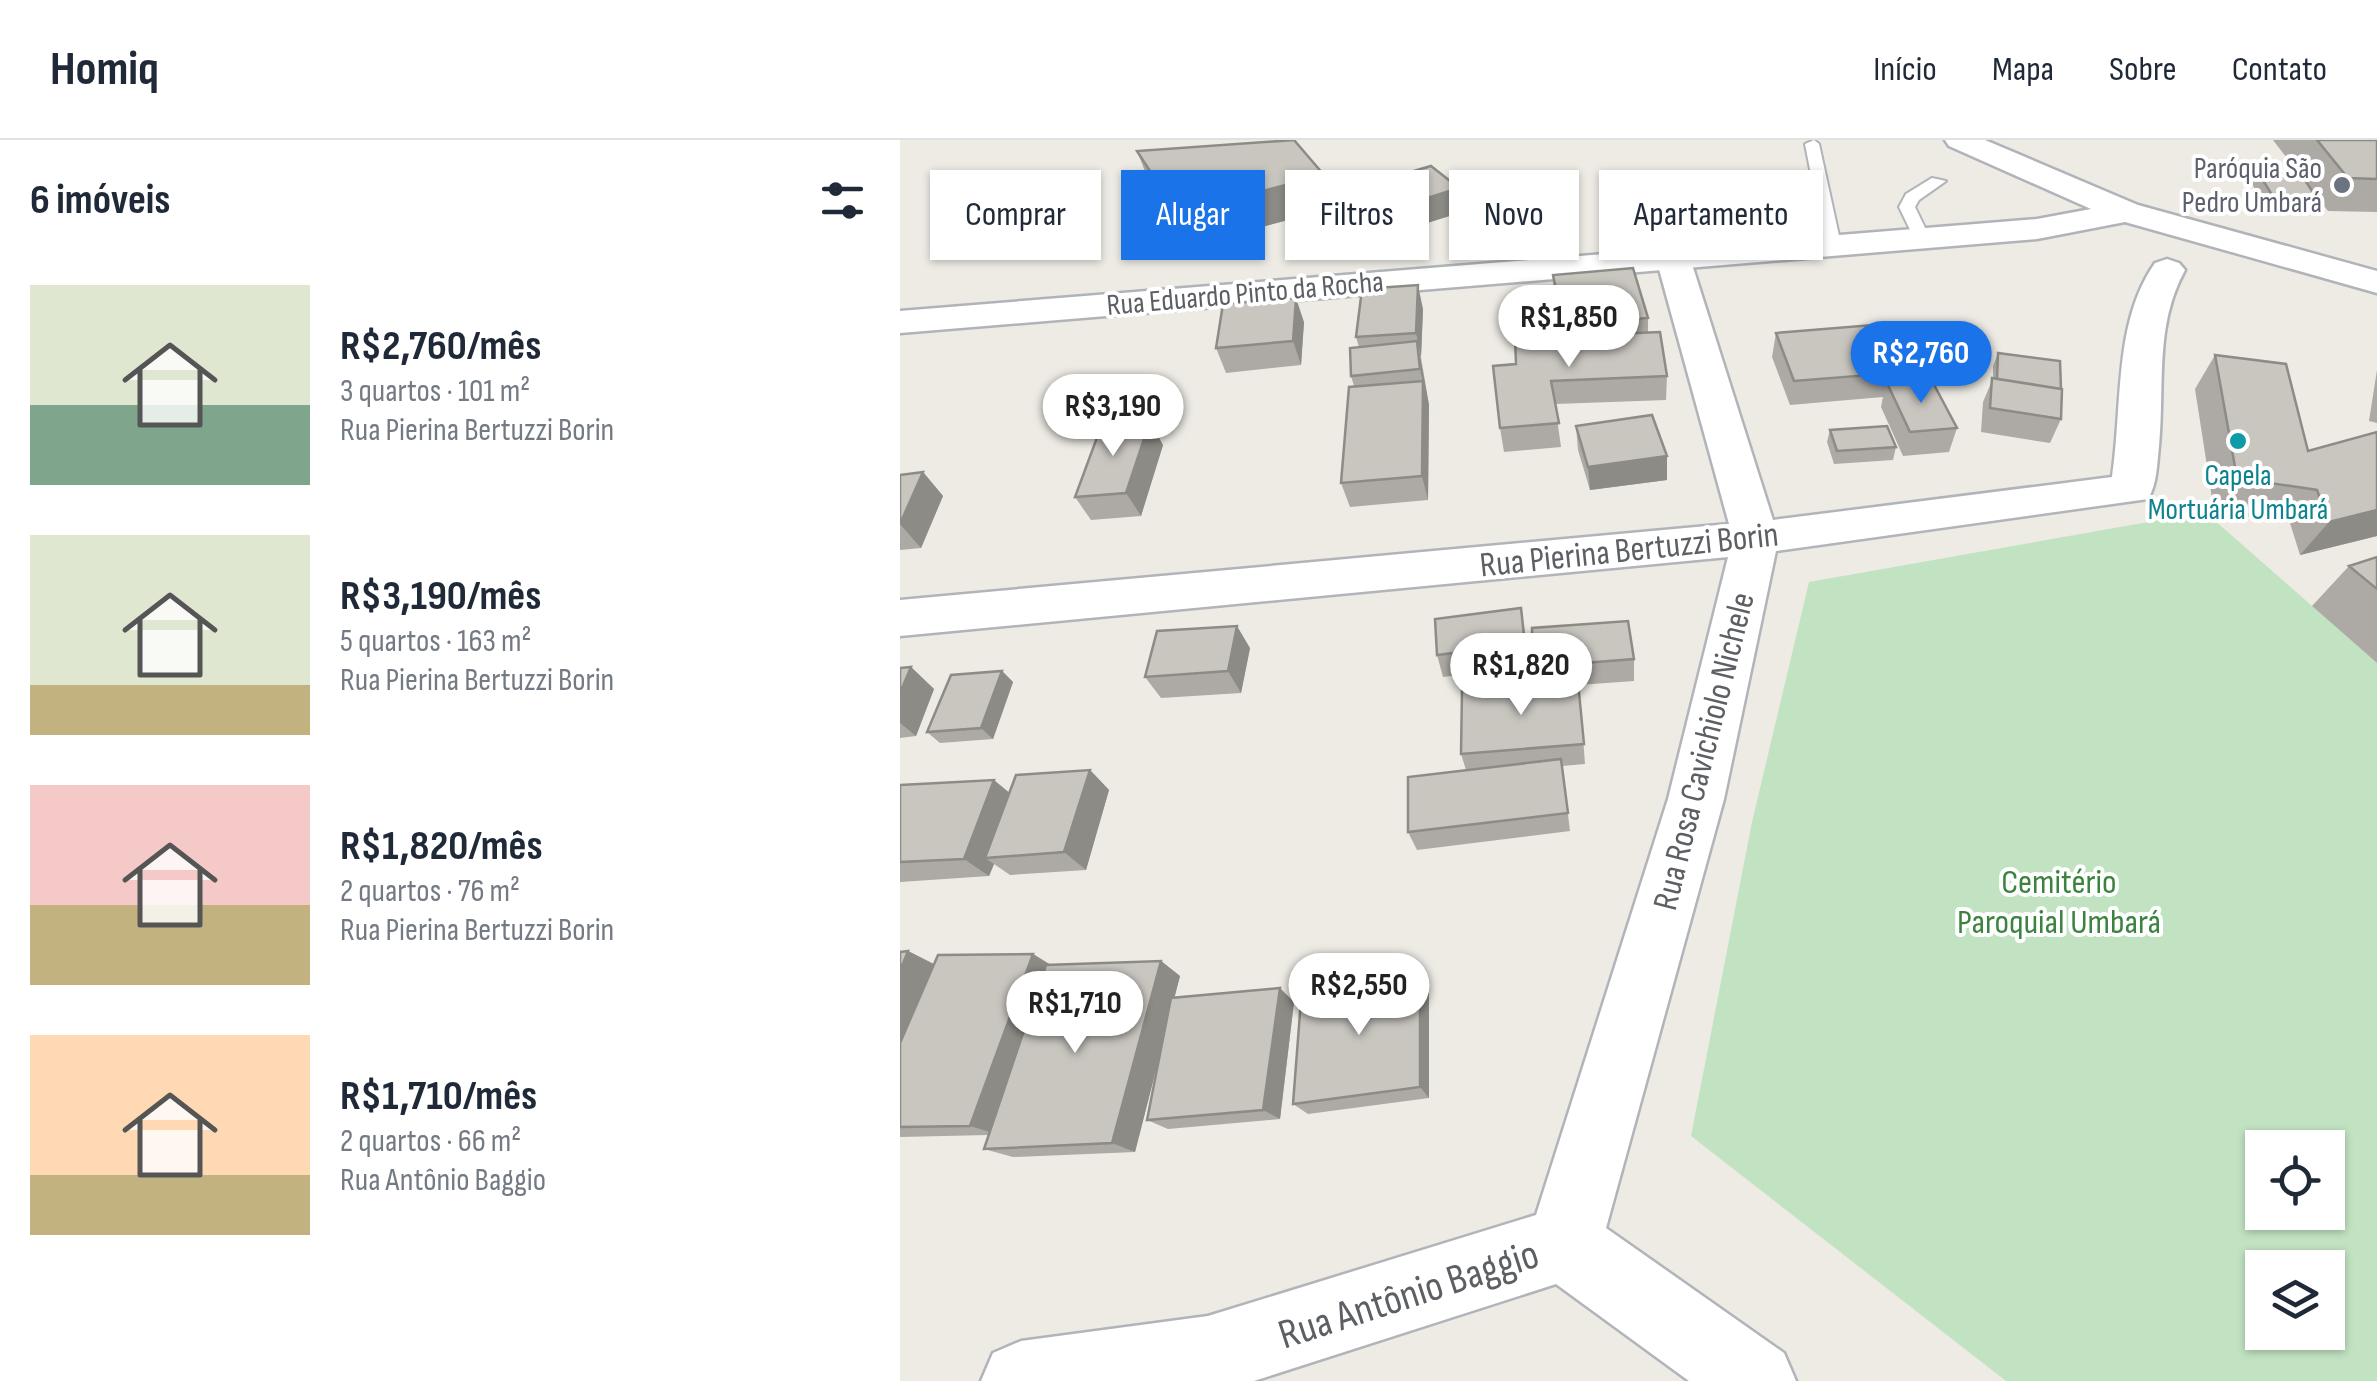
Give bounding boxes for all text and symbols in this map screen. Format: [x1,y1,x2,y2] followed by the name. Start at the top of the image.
[50,41,159,98] text: Homiq
[1873,48,1937,91] text: Início
[1992,48,2054,91] text: Mapa
[2109,48,2177,91] text: Sobre
[2232,48,2327,91] text: Contato
[2182,151,2322,221] place label: Paróquia São Pedro Umbará
[930,170,1101,260] chip: Comprar
[1121,170,1265,260] chip: Alugar
[1285,170,1429,260] chip: Filtros
[1449,170,1579,260] chip: Novo
[1599,170,1823,260] chip: Apartamento
[815,173,870,228] icon: filters
[2331,174,2353,196] marker: Paróquia São Pedro Umbará
[30,175,171,226] text: 6 imóveis
[1105,264,1385,324] street label: Rua Eduardo Pinto da Rocha
[1477,285,1661,370] pin: R$1,850
[1520,298,1618,337] text: R$1,850
[340,321,541,372] text: R$2,760/mês
[1829,321,2013,406] pin: R$2,760
[110,325,230,445] icon: home
[1873,334,1969,373] text: R$2,760
[340,372,530,411] text: 3 quartos · 101 m²
[1021,374,1205,459] pin: R$3,190
[1065,387,1161,426] text: R$3,190
[340,411,614,450] text: Rua Pierina Bertuzzi Borin
[2227,430,2249,452] marker: Capela Mortuária Umbará
[2148,458,2328,528] place label: Capela Mortuária Umbará
[1478,513,1781,588] street label: Rua Pierina Bertuzzi Borin
[340,571,541,622] text: R$3,190/mês
[110,575,230,695] icon: home
[1644,588,1765,915] street label: Rua Rosa Cavichiolo Nichele
[340,622,532,661] text: 5 quartos · 163 m²
[1429,633,1613,718] pin: R$1,820
[1472,646,1570,685] text: R$1,820
[340,661,614,700] text: Rua Pierina Bertuzzi Borin
[340,821,543,872] text: R$1,820/mês
[110,825,230,945] icon: home
[1957,861,2161,944] park label: Cemitério Paroquial Umbará
[340,872,520,911] text: 2 quartos · 76 m²
[340,911,614,950] text: Rua Pierina Bertuzzi Borin
[1267,953,1451,1038] pin: R$2,550
[1310,966,1408,1005] text: R$2,550
[983,971,1167,1056] pin: R$1,710
[1028,984,1122,1023] text: R$1,710
[340,1071,537,1122] text: R$1,710/mês
[110,1075,230,1195] icon: home
[340,1122,521,1161] text: 2 quartos · 66 m²
[2245,1130,2345,1350] map controls
[2245,1130,2345,1230] button: locate
[340,1161,546,1200] text: Rua Antônio Baggio
[1272,1229,1545,1361] street label: Rua Antônio Baggio
[2245,1250,2345,1350] button: layers

